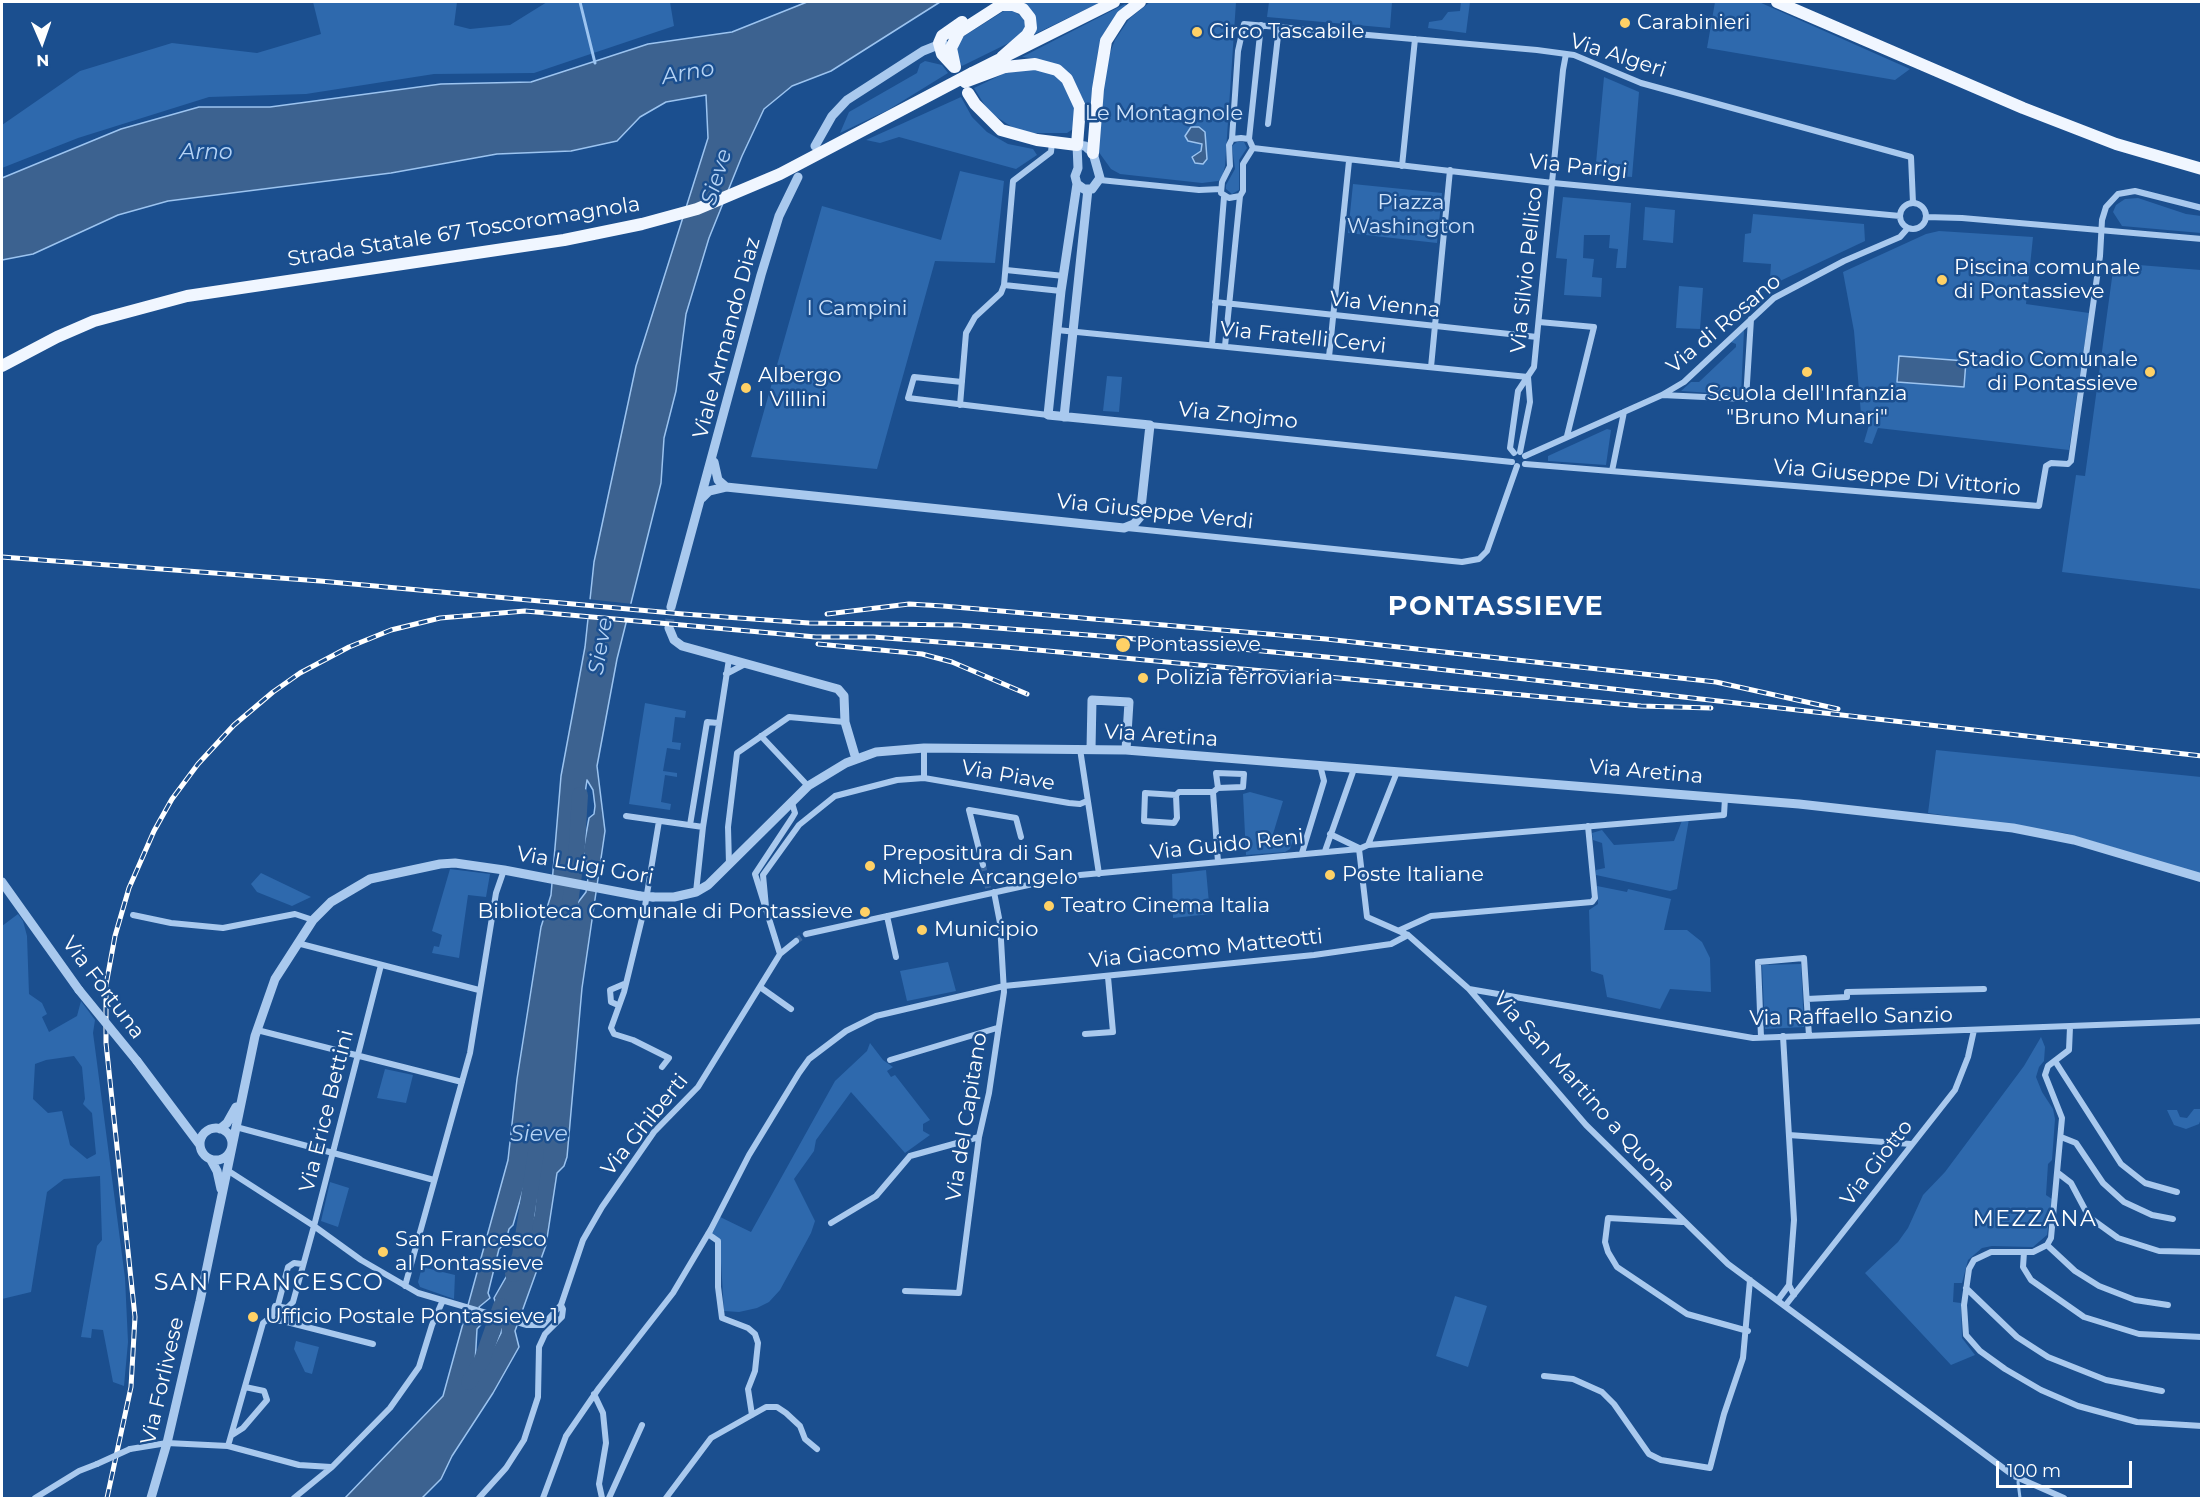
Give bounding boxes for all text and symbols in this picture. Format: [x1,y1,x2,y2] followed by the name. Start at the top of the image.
[1637,10,1750,36] place label: Carabinieri
[12,12,72,72] north arrow
[1618,16,1632,30] marker: Carabinieri
[1209,19,1365,45] place label: Circo Tascabile
[1190,25,1204,39] marker: Circo Tascabile
[1567,29,1669,83] street label: Via Algeri
[36,51,49,70] text: N
[660,55,716,91] water label: Arno
[1085,101,1243,127] park label: Le Montagnole
[179,140,233,166] water label: Arno
[696,146,738,208] water label: Sieve
[1527,149,1629,185] street label: Via Parigi
[1506,186,1548,354] street label: Via Silvio Pellico
[1347,190,1475,240] park label: Piazza Washington
[286,192,642,272] street label: Strada Statale 67 Toscoromagnola
[688,235,766,441] street label: Viale Armando Diaz
[1954,255,2140,305] place label: Piscina comunale di Pontassieve
[1662,269,1786,379] street label: Via di Rosano
[1935,273,1949,287] marker: Piscina comunale di Pontassieve
[1328,287,1442,323] street label: Via Vienna
[807,296,907,322] park label: I Campini
[1219,317,1387,359] street label: Via Fratelli Cervi
[1957,347,2138,397] place label: Stadio Comunale di Pontassieve
[758,363,841,413] place label: Albergo I Villini
[1800,365,1814,379] marker: Scuola dell'Infanzia "Bruno Munari"
[2143,365,2157,379] marker: Stadio Comunale di Pontassieve
[739,381,753,395] marker: Albergo I Villini
[1707,381,1907,431] place label: Scuola dell'Infanzia "Bruno Munari"
[1177,397,1299,435] street label: Via Znojmo
[1772,455,2022,501] street label: Via Giuseppe Di Vittorio
[1055,489,1255,535] street label: Via Giuseppe Verdi
[1388,591,1604,623] district label: PONTASSIEVE
[583,615,619,677] water label: Sieve
[1136,632,1261,658] place label: Pontassieve
[1114,636,1132,654] marker: Pontassieve
[1155,665,1333,691] place label: Polizia ferroviaria
[1136,671,1150,685] marker: Polizia ferroviaria
[1103,719,1219,753] street label: Via Aretina
[1588,754,1704,790] street label: Via Aretina
[959,755,1057,797] street label: Via Piave
[1149,824,1305,866] street label: Via Guido Reni
[882,841,1078,891] place label: Prepositura di San Michele Arcangelo
[515,842,655,890] street label: Via Luigi Gori
[863,859,877,873] marker: Prepositura di San Michele Arcangelo
[1342,862,1484,888] place label: Poste Italiane
[1323,868,1337,882] marker: Poste Italiane
[1061,893,1270,919] place label: Teatro Cinema Italia
[477,899,853,925] place label: Biblioteca Comunale di Pontassieve
[1042,899,1056,913] marker: Teatro Cinema Italia
[858,905,872,919] marker: Biblioteca Comunale di Pontassieve
[934,917,1038,943] place label: Municipio
[915,923,929,937] marker: Municipio
[1088,924,1324,974] street label: Via Giacomo Matteotti
[56,932,150,1044] street label: Via Fortuna
[1488,987,1680,1197] street label: Via San Martino a Quona
[1749,1003,1953,1031] street label: Via Raffaello Sanzio
[295,1027,359,1195] street label: Via Erice Bettini
[941,1031,993,1203] street label: Via del Capitano
[596,1069,694,1181] street label: Via Ghiberti
[1836,1115,1918,1211] street label: Via Giotto
[510,1122,568,1148] water label: Sieve
[1973,1207,2097,1233] district label: MEZZANA
[395,1227,547,1277] place label: San Francesco al Pontassieve
[376,1245,390,1259] marker: San Francesco al Pontassieve
[154,1269,384,1297] district label: SAN FRANCESCO
[265,1304,558,1330] place label: Ufficio Postale Pontassieve 1
[246,1310,260,1324] marker: Ufficio Postale Pontassieve 1
[136,1315,190,1447] street label: Via Forlivese
[1999,1449,2136,1487] scale bar
[2007,1460,2061,1482] text: 100 m

